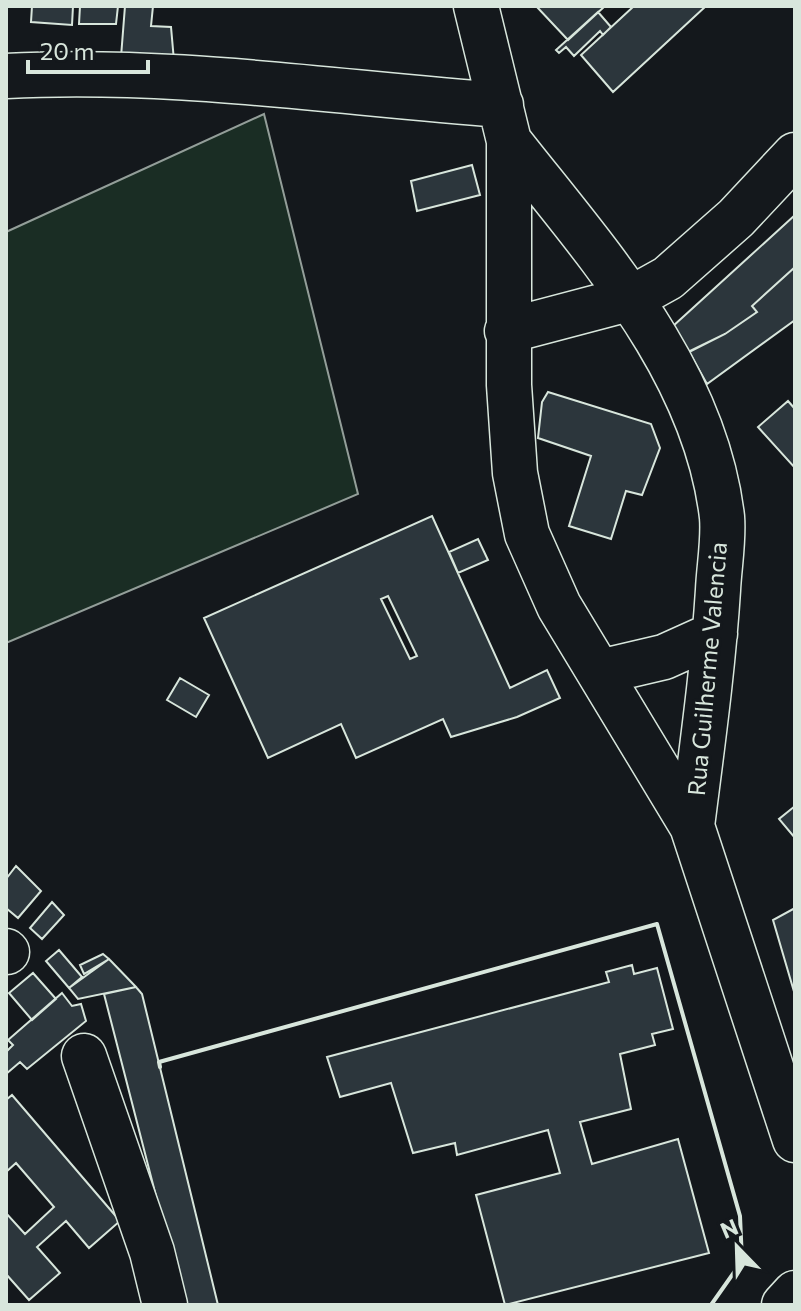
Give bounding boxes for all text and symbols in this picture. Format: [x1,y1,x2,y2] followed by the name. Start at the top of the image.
[28,24,148,74] scale bar
[40,36,94,65] text: 20 m
[681,541,732,797] street label: Rua Guilherme Valencia
[697,1207,777,1287] north arrow
[716,1212,742,1244] text: N

